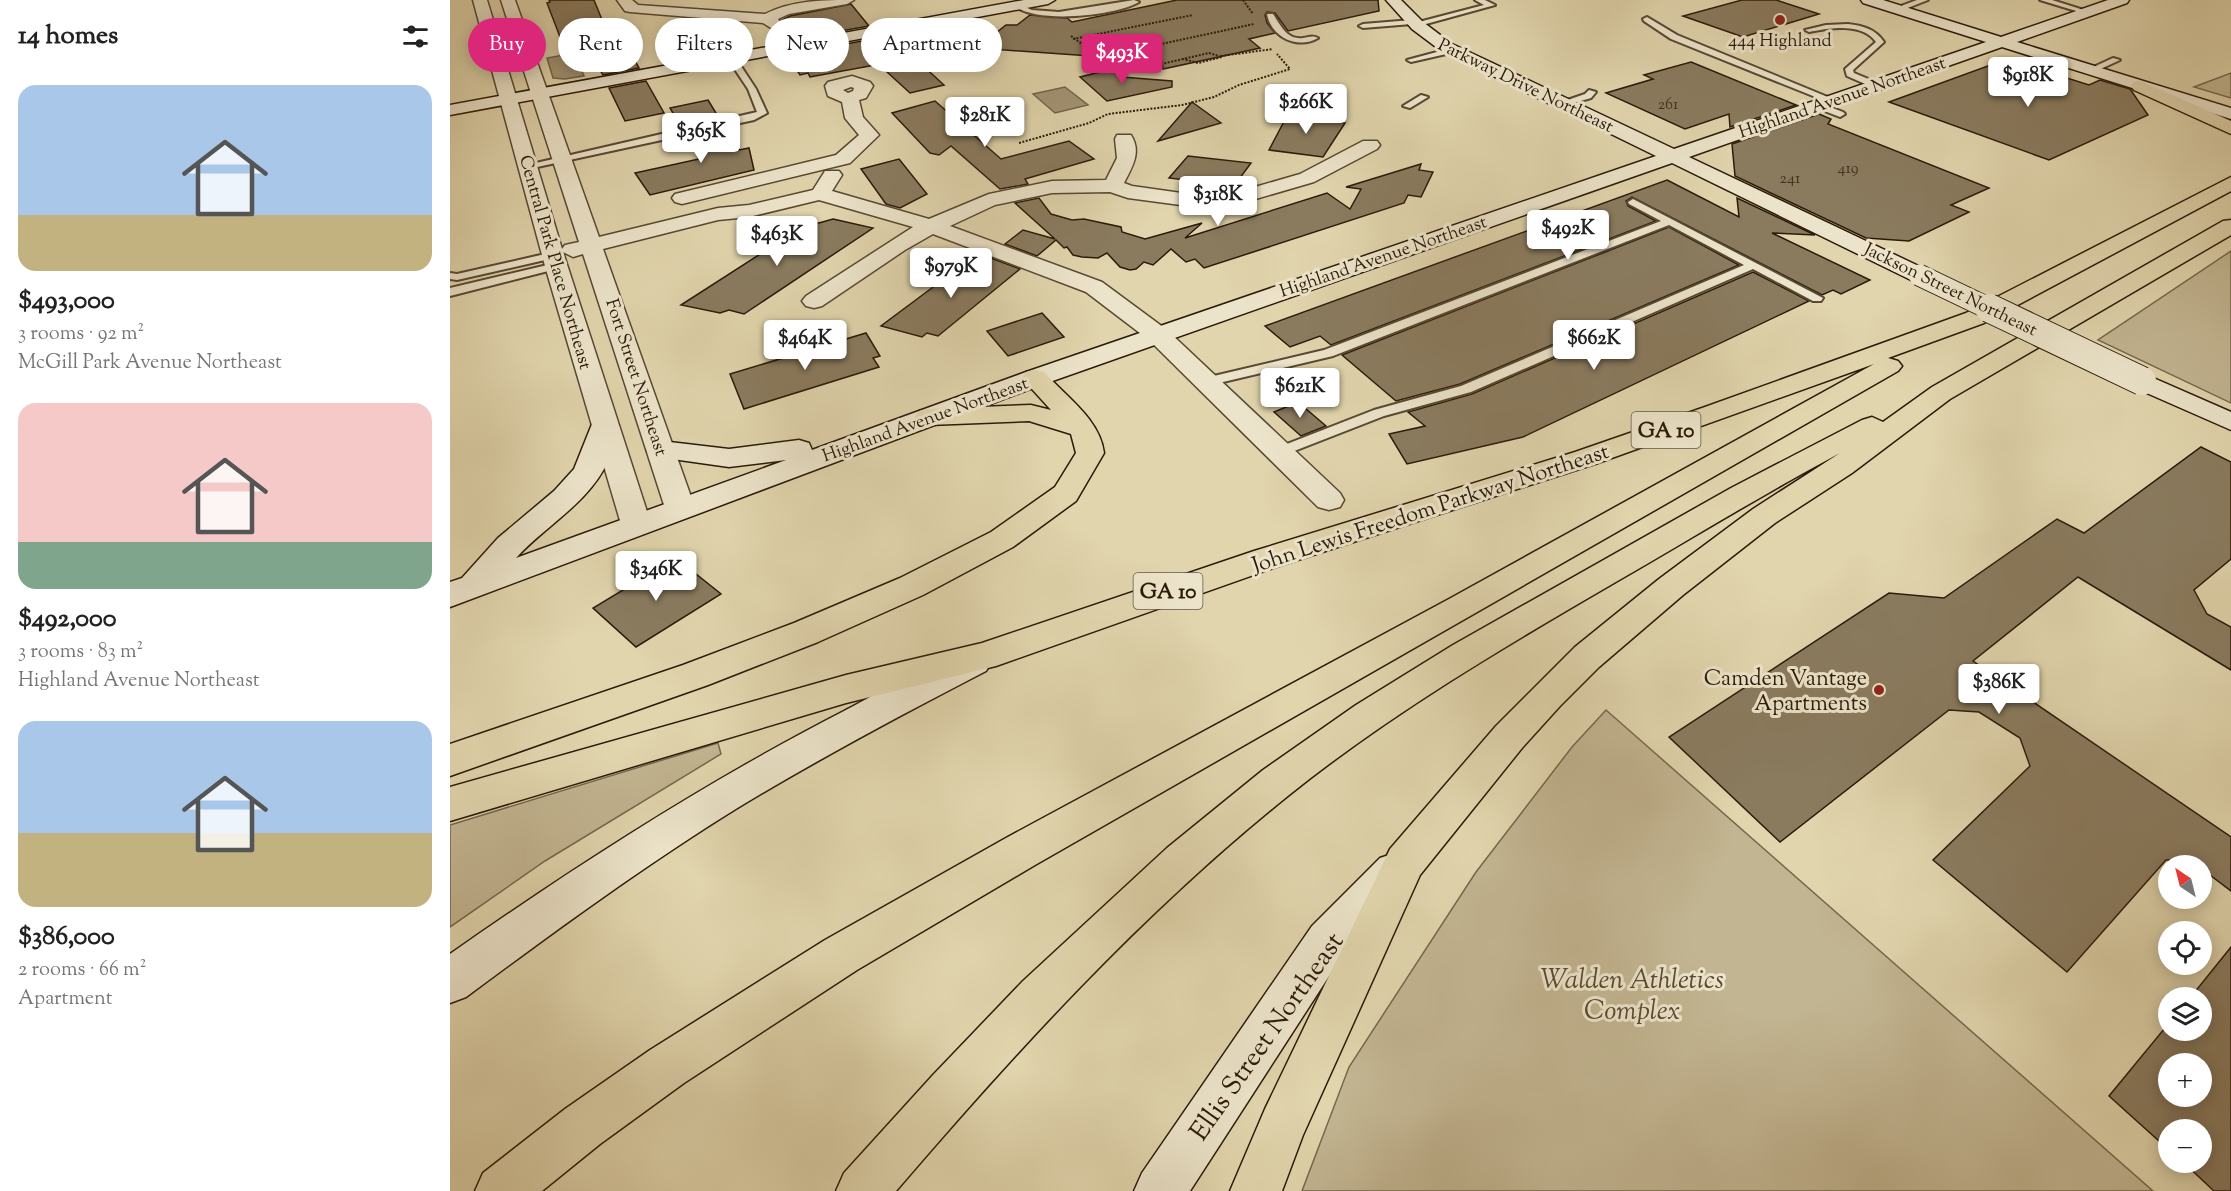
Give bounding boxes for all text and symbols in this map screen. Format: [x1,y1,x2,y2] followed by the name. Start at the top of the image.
[1773,13,1787,27] marker: 444 Highland
[18,18,118,55] text: 14 homes
[468,18,546,72] chip: Buy
[558,18,643,72] chip: Rent
[655,18,753,72] chip: Filters
[765,18,849,72] chip: New
[861,18,1002,72] chip: Apartment
[399,20,432,53] icon: filters
[1728,29,1832,55] place label: 444 Highland
[1433,33,1617,141] street label: Parkway Drive Northeast
[1080,34,1164,85] pin: $493K
[1096,39,1148,68] text: $493K
[1736,51,1950,147] street label: Highland Avenue Northeast
[1986,57,2070,108] pin: $918K
[2002,62,2054,91] text: $918K
[1264,84,1348,135] pin: $266K
[1279,89,1333,118] text: $266K
[1658,94,1679,117] house number: 261
[943,97,1027,148] pin: $281K
[959,102,1011,131] text: $281K
[659,113,743,164] pin: $365K
[676,118,726,147] text: $365K
[171,124,279,232] icon: home
[511,152,597,373] street label: Central Park Place Northeast
[1837,158,1859,181] house number: 419
[1780,168,1801,191] house number: 241
[1176,176,1260,227] pin: $318K
[1193,181,1243,210] text: $318K
[1277,210,1491,306] street label: Highland Avenue Northeast
[1526,210,1610,261] pin: $492K
[1541,215,1595,244] text: $492K
[735,216,819,267] pin: $463K
[750,221,804,250] text: $463K
[1858,237,2041,344] street label: Jackson Street Northeast
[909,248,993,299] pin: $979K
[924,253,978,282] text: $979K
[18,283,115,320] text: $493,000
[597,296,673,460] street label: Fort Street Northeast
[18,320,144,349] text: 3 rooms · 92 m²
[763,320,847,371] pin: $464K
[1552,320,1636,371] pin: $662K
[778,325,832,354] text: $464K
[1567,325,1621,354] text: $662K
[18,349,282,378] text: McGill Park Avenue Northeast
[1258,368,1342,419] pin: $621K
[819,371,1032,470] street label: Highland Avenue Northeast
[1274,373,1326,402] text: $621K
[1632,412,1700,448] road number: GA 10
[1247,437,1614,583] street label: John Lewis Freedom Parkway Northeast
[171,442,279,550] icon: home
[614,551,698,602] pin: $346K
[629,556,683,585] text: $346K
[1134,573,1202,609] road number: GA 10
[18,601,117,638] text: $492,000
[18,638,143,667] text: 3 rooms · 83 m²
[1704,664,1867,721] place label: Camden Vantage Apartments
[1957,664,2041,715] pin: $386K
[18,667,260,696] text: Highland Avenue Northeast
[1972,669,2026,698] text: $386K
[1872,683,1886,697] marker: Camden Vantage Apartments
[171,760,279,868] icon: home
[2158,855,2212,909] north arrow
[2158,855,2212,1173] map controls
[18,919,115,956] text: $386,000
[2158,921,2212,975] button: locate
[1181,925,1355,1150] street label: Ellis Street Northeast
[18,956,146,985] text: 2 rooms · 66 m²
[1540,962,1724,1032] park label: Walden Athletics Complex
[18,985,113,1014] text: Apartment
[2158,987,2212,1041] button: layers
[2158,1053,2212,1107] button: +
[2158,1119,2212,1173] button: −

